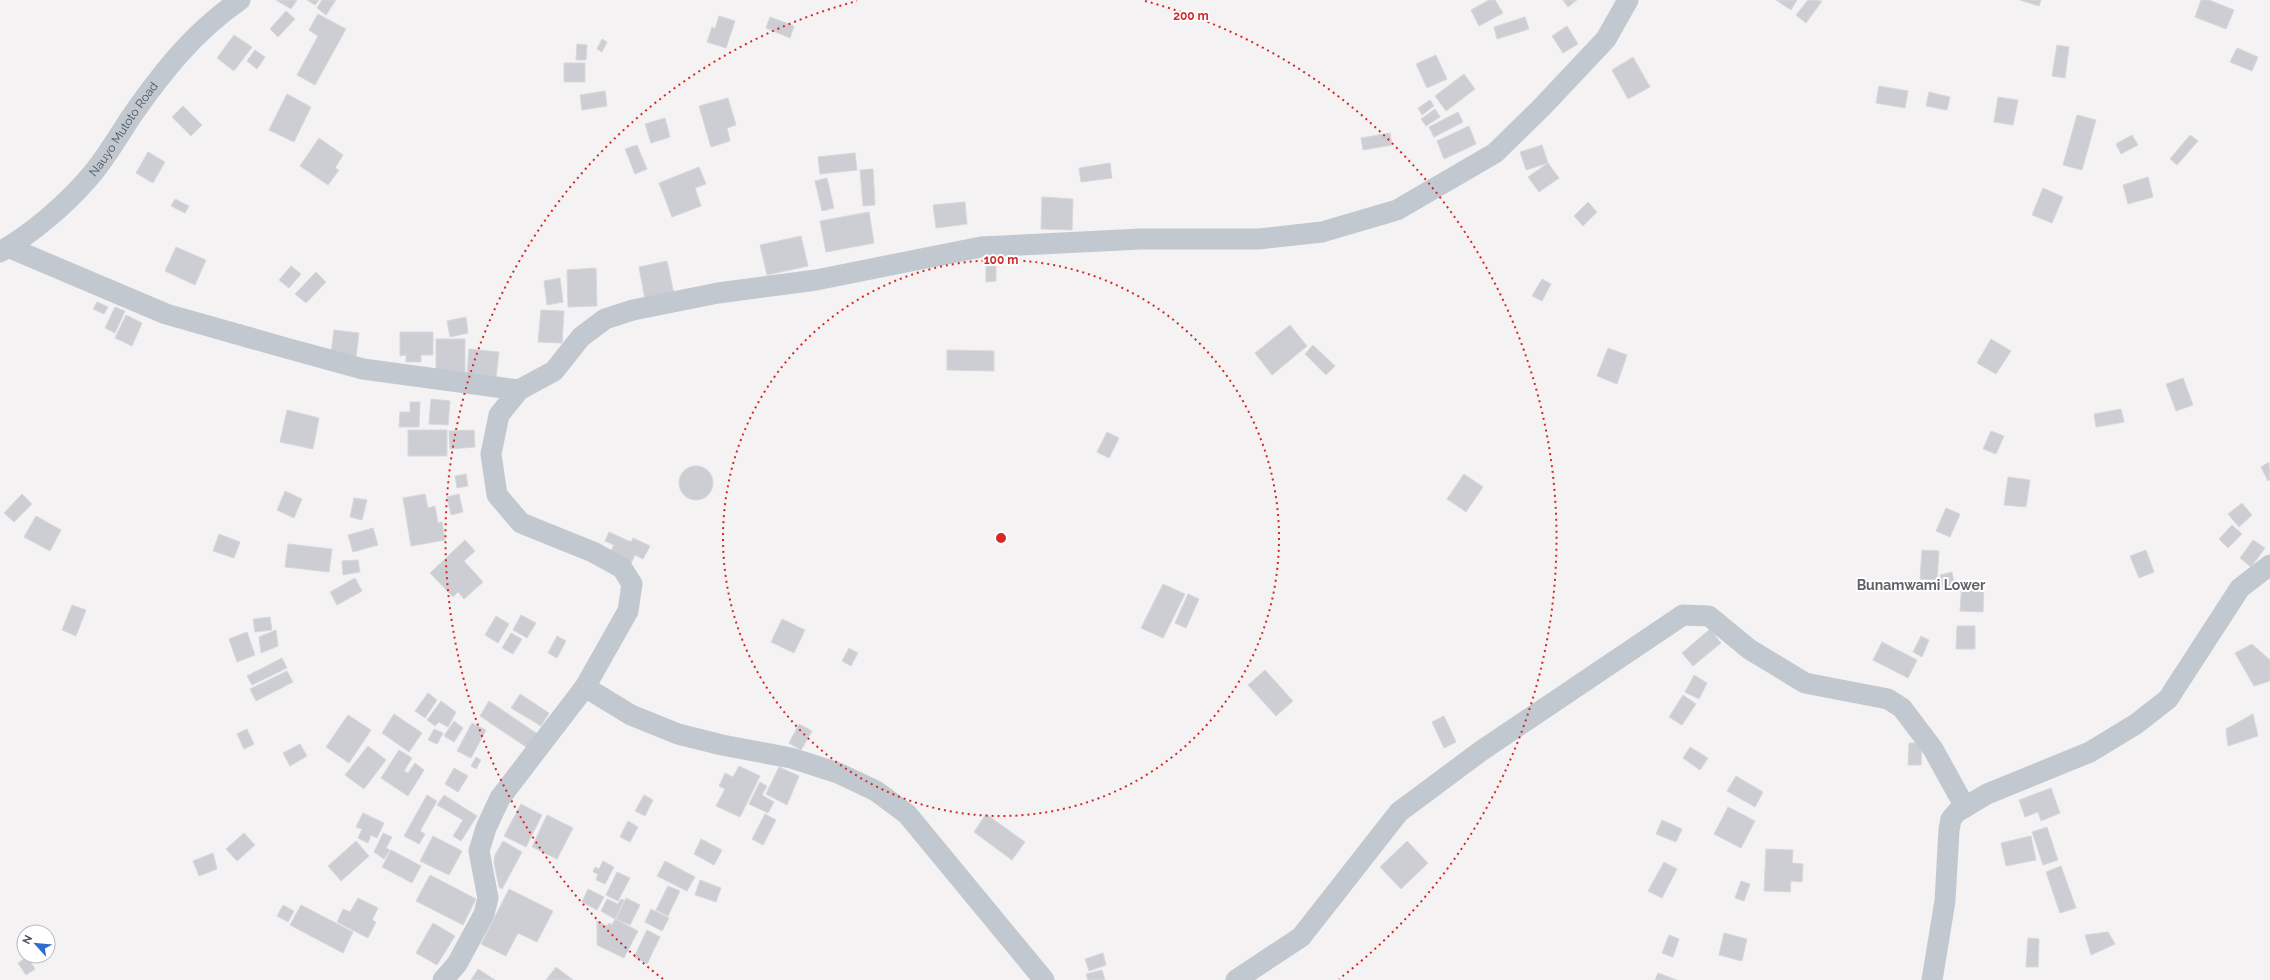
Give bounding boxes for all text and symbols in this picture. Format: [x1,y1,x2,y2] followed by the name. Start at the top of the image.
[1173,9,1209,23] text: 200 m
[86,79,161,179] street label: Nauyo Mutoto Road
[984,253,1018,267] text: 100 m
[994,531,1008,545] centre of rings
[1857,577,1986,593] district label: Bunamwami Lower
[16,924,56,964] north arrow
[20,933,35,946] text: N

